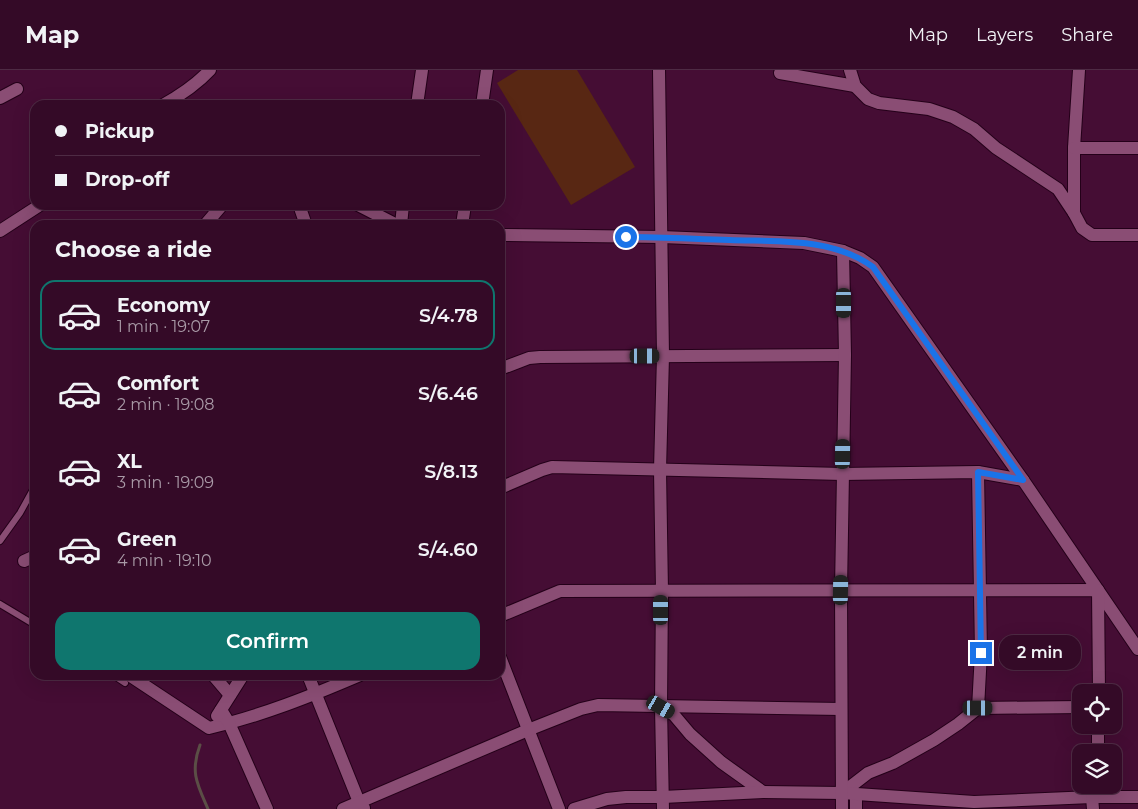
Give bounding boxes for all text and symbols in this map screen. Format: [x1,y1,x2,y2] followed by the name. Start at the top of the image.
[25,20,79,49] text: Map
[908,24,948,46] text: Map
[976,24,1033,46] text: Layers
[1061,24,1113,46] text: Share
[85,120,154,143] text: Pickup
[85,168,169,191] text: Drop-off
[615,226,637,248] route start
[55,236,212,263] text: Choose a ride
[836,288,851,318] car
[57,293,102,338] icon: car
[117,294,210,317] text: Economy
[419,304,478,327] text: S/4.78
[117,317,210,336] text: 1 min · 19:07
[630,349,660,364] car
[57,371,102,416] icon: car
[117,372,199,395] text: Comfort
[418,382,478,405] text: S/6.46
[117,395,215,414] text: 2 min · 19:08
[835,439,850,469] car
[57,449,102,494] icon: car
[117,450,142,473] text: XL
[424,460,478,483] text: S/8.13
[117,473,214,492] text: 3 min · 19:09
[57,527,102,572] icon: car
[117,528,177,551] text: Green
[418,538,478,561] text: S/4.60
[117,551,212,570] text: 4 min · 19:10
[833,575,848,605] car
[653,595,668,625] car
[55,612,480,670] button: Confirm
[998,636,1081,670] callout: 2 min
[970,642,992,664] route end
[1017,643,1063,662] text: 2 min
[1072,684,1122,794] map controls
[1072,684,1122,734] button: locate
[644,693,677,721] car
[963,701,993,716] car
[1072,744,1122,794] button: layers

